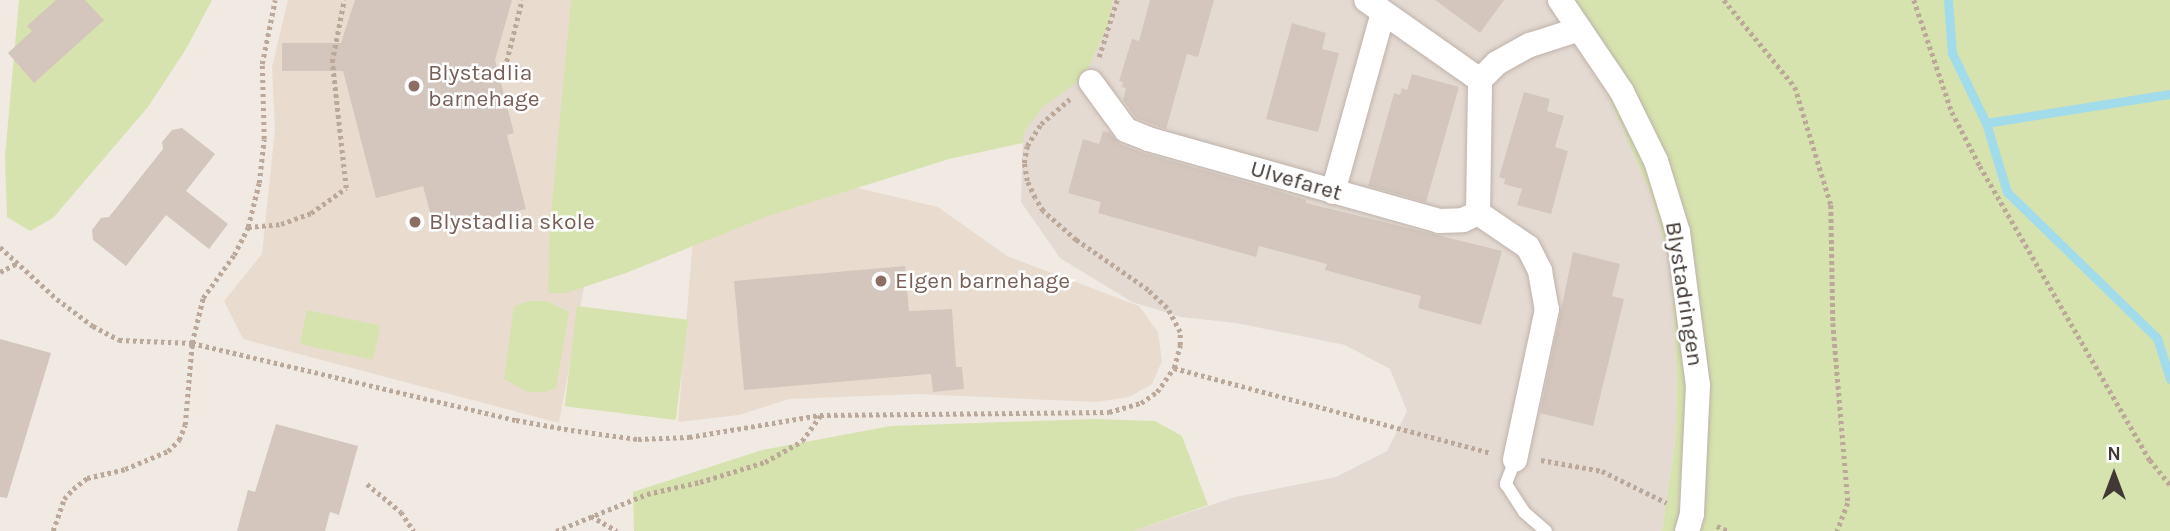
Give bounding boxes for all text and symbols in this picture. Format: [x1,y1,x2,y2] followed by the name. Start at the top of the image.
[428,59,540,113] place label: Blystadlia barnehage
[406,78,422,94] marker: Blystadlia barnehage
[1247,155,1345,207] street label: Ulvefaret
[429,208,595,236] place label: Blystadlia skole
[407,214,423,230] marker: Blystadlia skole
[1659,220,1709,368] street label: Blystadringen
[895,267,1070,295] place label: Elgen barnehage
[873,273,889,289] marker: Elgen barnehage
[2079,440,2149,510] north arrow
[2107,443,2121,465] text: N

